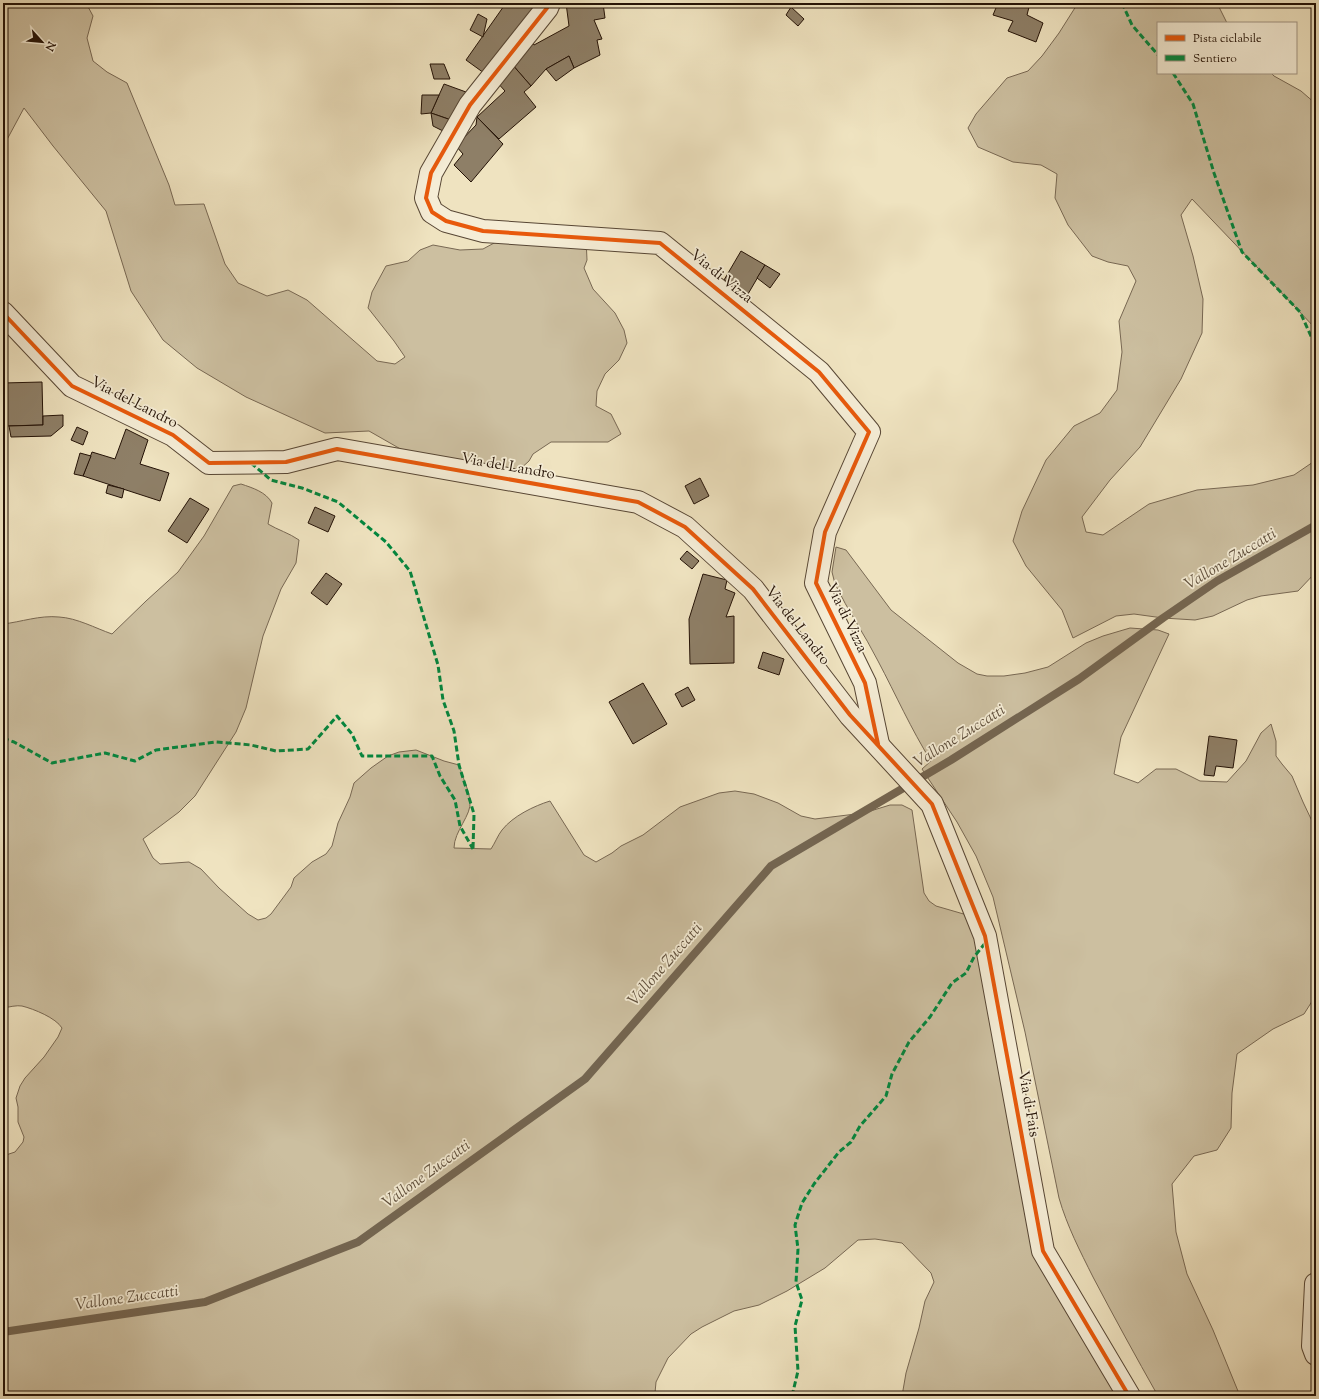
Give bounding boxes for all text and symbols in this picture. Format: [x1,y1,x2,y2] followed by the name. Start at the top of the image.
[22,22,62,62] north arrow
[1157,22,1297,74] legend
[1193,30,1262,48] text: Pista ciclabile
[41,38,60,54] text: N
[1193,50,1237,68] text: Sentiero
[685,245,757,309] street label: Via di Vizza
[87,372,181,434] street label: Via del Landro
[459,448,557,486] street label: Via del Landro
[1181,523,1281,597] water label: Vallone Zuccatti
[820,580,872,656] street label: Via di Vizza
[759,582,835,670] street label: Via del Landro
[910,700,1010,774] water label: Vallone Zuccatti
[623,918,709,1012] water label: Vallone Zuccatti
[1012,1069,1044,1139] street label: Via di Fais
[378,1135,476,1215] water label: Vallone Zuccatti
[74,1280,180,1318] water label: Vallone Zuccatti

